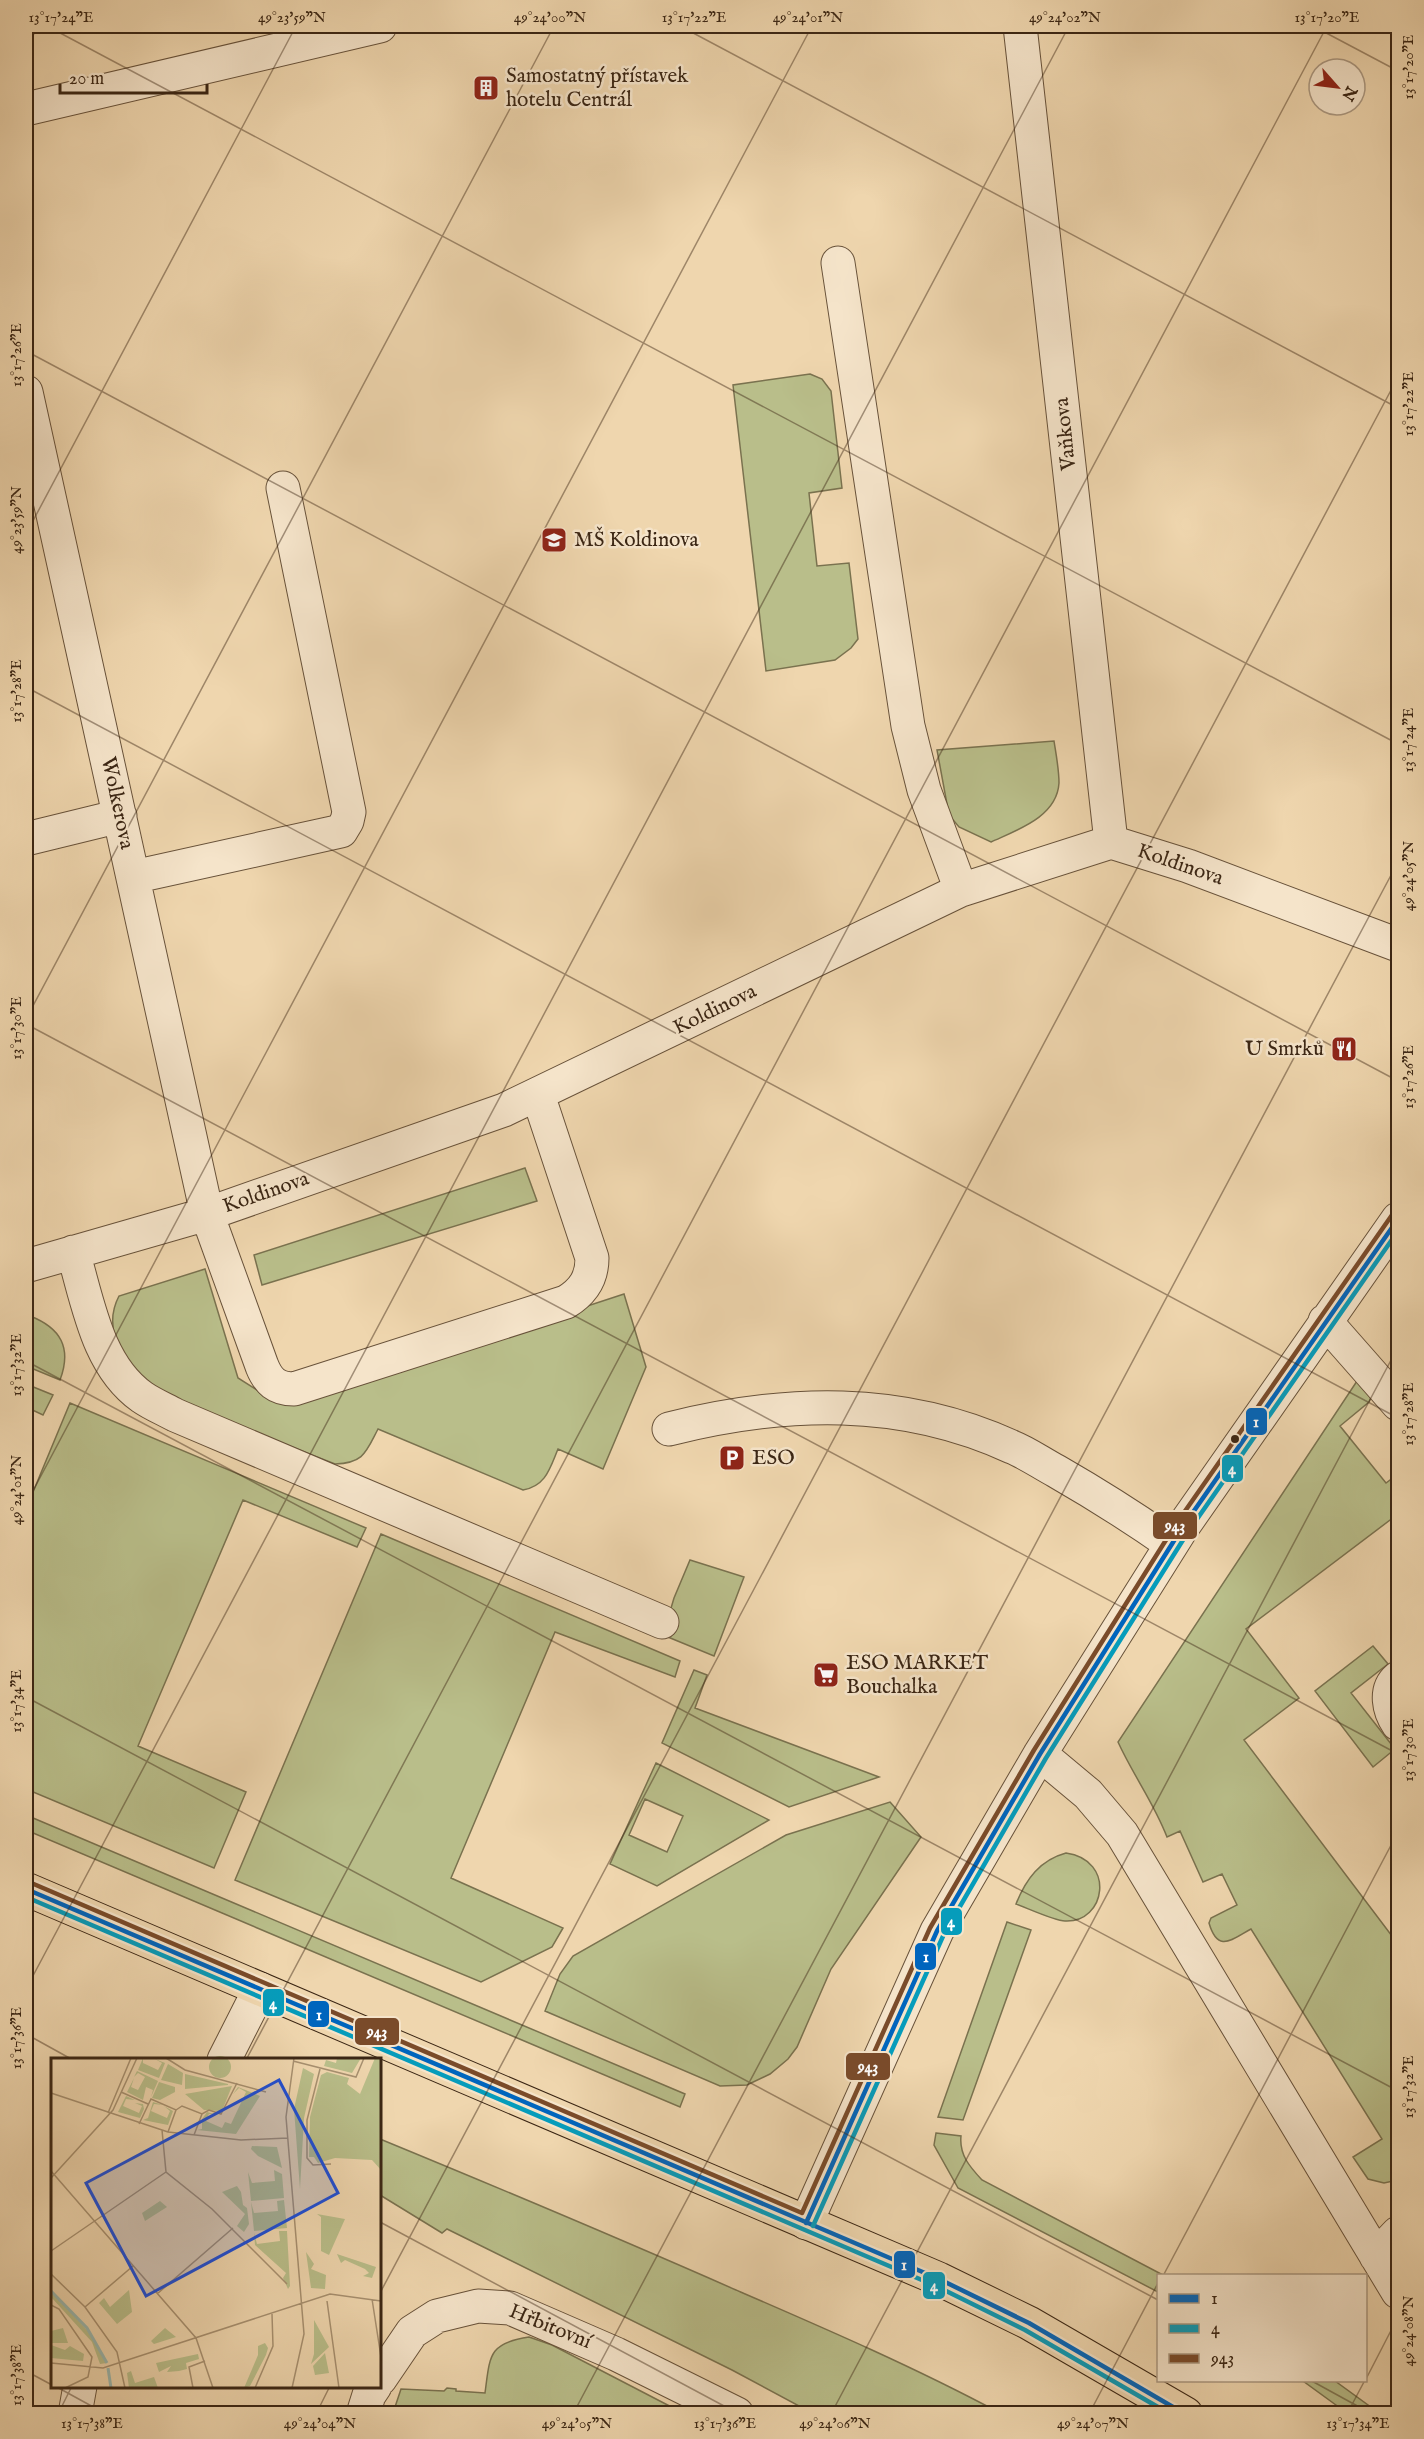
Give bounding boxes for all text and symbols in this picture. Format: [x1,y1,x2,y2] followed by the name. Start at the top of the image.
[29,8,93,27] text: 13°17'24"E
[258,8,326,27] text: 49°23'59"N
[514,8,586,27] text: 49°24'00"N
[662,8,726,27] text: 13°17'22"E
[773,8,843,27] text: 49°24'01"N
[1029,8,1101,27] text: 49°24'02"N
[1295,8,1359,27] text: 13°17'20"E
[1399,35,1418,99] text: 13°17'20"E
[60,57,207,95] scale bar
[1307,57,1367,117] north arrow
[506,63,689,114] place label: Samostatný přístavek hotelu Centrál
[69,68,104,91] text: 20 m
[471,73,501,103] building icon: Samostatný přístavek hotelu Centrál
[1336,81,1361,104] text: N
[7,323,26,387] text: 13°17'26"E
[1399,372,1418,436] text: 13°17'22"E
[1049,395,1083,473] street label: Vaňkova
[7,486,26,554] text: 49°23'59"N
[539,525,569,555] school or university icon: MŠ Koldinova
[574,526,699,554] place label: MŠ Koldinova
[7,659,26,723] text: 13°17'28"E
[1399,708,1418,772] text: 13°17'24"E
[94,754,140,853] street label: Wolkerova
[1133,838,1228,893] street label: Koldinova
[1399,841,1418,911] text: 49°24'05"N
[669,978,762,1042] street label: Koldinova
[7,996,26,1060] text: 13°17'30"E
[1329,1034,1359,1064] restaurant icon: U Smrků
[1245,1036,1324,1063] place label: U Smrků
[1399,1045,1418,1109] text: 13°17'26"E
[219,1165,314,1220] street label: Koldinova
[7,1333,26,1397] text: 13°17'32"E
[1399,1382,1418,1446] text: 13°17'28"E
[1245,1407,1268,1436] line badge: 1
[1253,1413,1259,1433] text: 1
[1229,1433,1241,1445] unlabelled marker
[717,1443,747,1473] parking icon: ESO
[752,1445,795,1472] place label: ESO
[1221,1454,1244,1483] line badge: 4
[7,1455,26,1525] text: 49°24'01"N
[1228,1460,1237,1480] text: 4
[1152,1511,1198,1540] line badge: 943
[1164,1517,1185,1537] text: 943
[846,1650,989,1701] place label: ESO MARKET Bouchalka
[811,1660,841,1690] supermarket icon: ESO MARKET Bouchalka
[7,1669,26,1733] text: 13°17'34"E
[1399,1718,1418,1782] text: 13°17'30"E
[940,1907,963,1936] line badge: 4
[947,1913,956,1933] text: 4
[914,1942,937,1971] line badge: 1
[923,1948,929,1968] text: 1
[262,1988,285,2017] line badge: 4
[269,1995,278,2015] text: 4
[307,2000,330,2028] line badge: 1
[316,2006,322,2026] text: 1
[7,2007,26,2069] text: 13°17'36"E
[354,2017,400,2046] line badge: 943
[366,2023,387,2043] text: 943
[845,2052,891,2081] line badge: 943
[1399,2055,1418,2119] text: 13°17'32"E
[51,2058,381,2388] inset map
[857,2058,878,2078] text: 943
[893,2250,916,2279] line badge: 1
[901,2256,907,2276] text: 1
[922,2271,946,2300] line badge: 4
[1157,2274,1367,2382] legend
[930,2277,939,2297] text: 4
[1211,2288,1218,2311] text: 1
[1399,2296,1418,2366] text: 49°24'08"N
[505,2298,597,2356] street label: Hřbitovní
[1211,2318,1220,2341] text: 4
[7,2344,26,2406] text: 13°17'38"E
[1210,2348,1234,2371] text: 943
[61,2414,123,2433] text: 13°17'38"E
[284,2414,356,2433] text: 49°24'04"N
[542,2414,612,2433] text: 49°24'05"N
[694,2414,756,2433] text: 13°17'36"E
[799,2414,871,2433] text: 49°24'06"N
[1057,2414,1129,2433] text: 49°24'07"N
[1326,2414,1390,2433] text: 13°17'34"E

